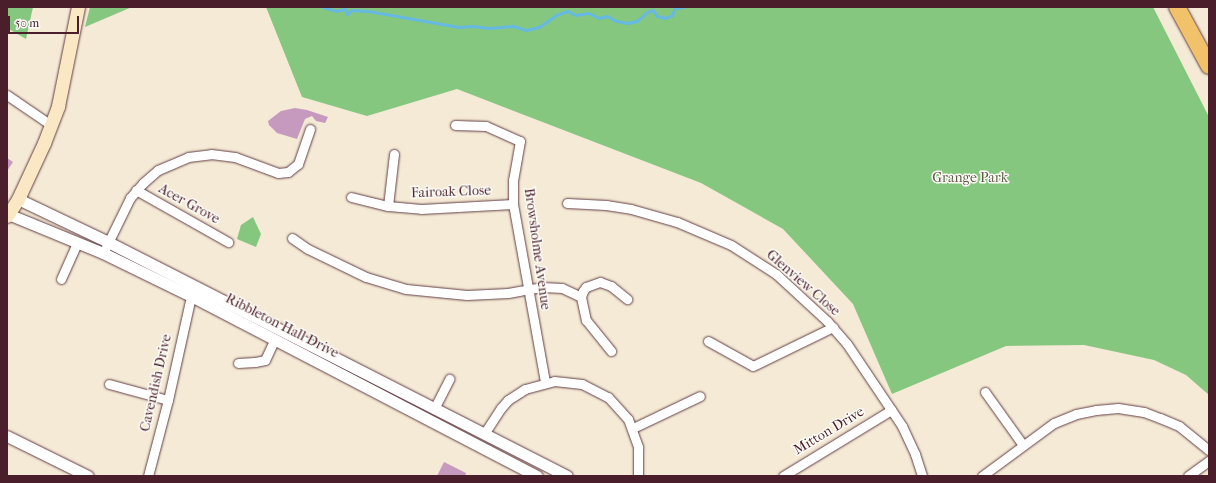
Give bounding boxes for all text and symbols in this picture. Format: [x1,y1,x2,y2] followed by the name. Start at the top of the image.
[10,8,81,34] scale bar
[15,16,39,30] text: 50 m
[932,170,1008,186] park label: Grange Park
[155,180,223,228] street label: Acer Grove
[411,182,491,202] street label: Fairoak Close
[520,187,554,311] street label: Browsholme Avenue
[763,246,843,320] street label: Glenview Close
[223,290,341,362] street label: Ribbleton Hall Drive
[137,333,175,433] street label: Cavendish Drive
[791,403,867,459] street label: Mitton Drive

